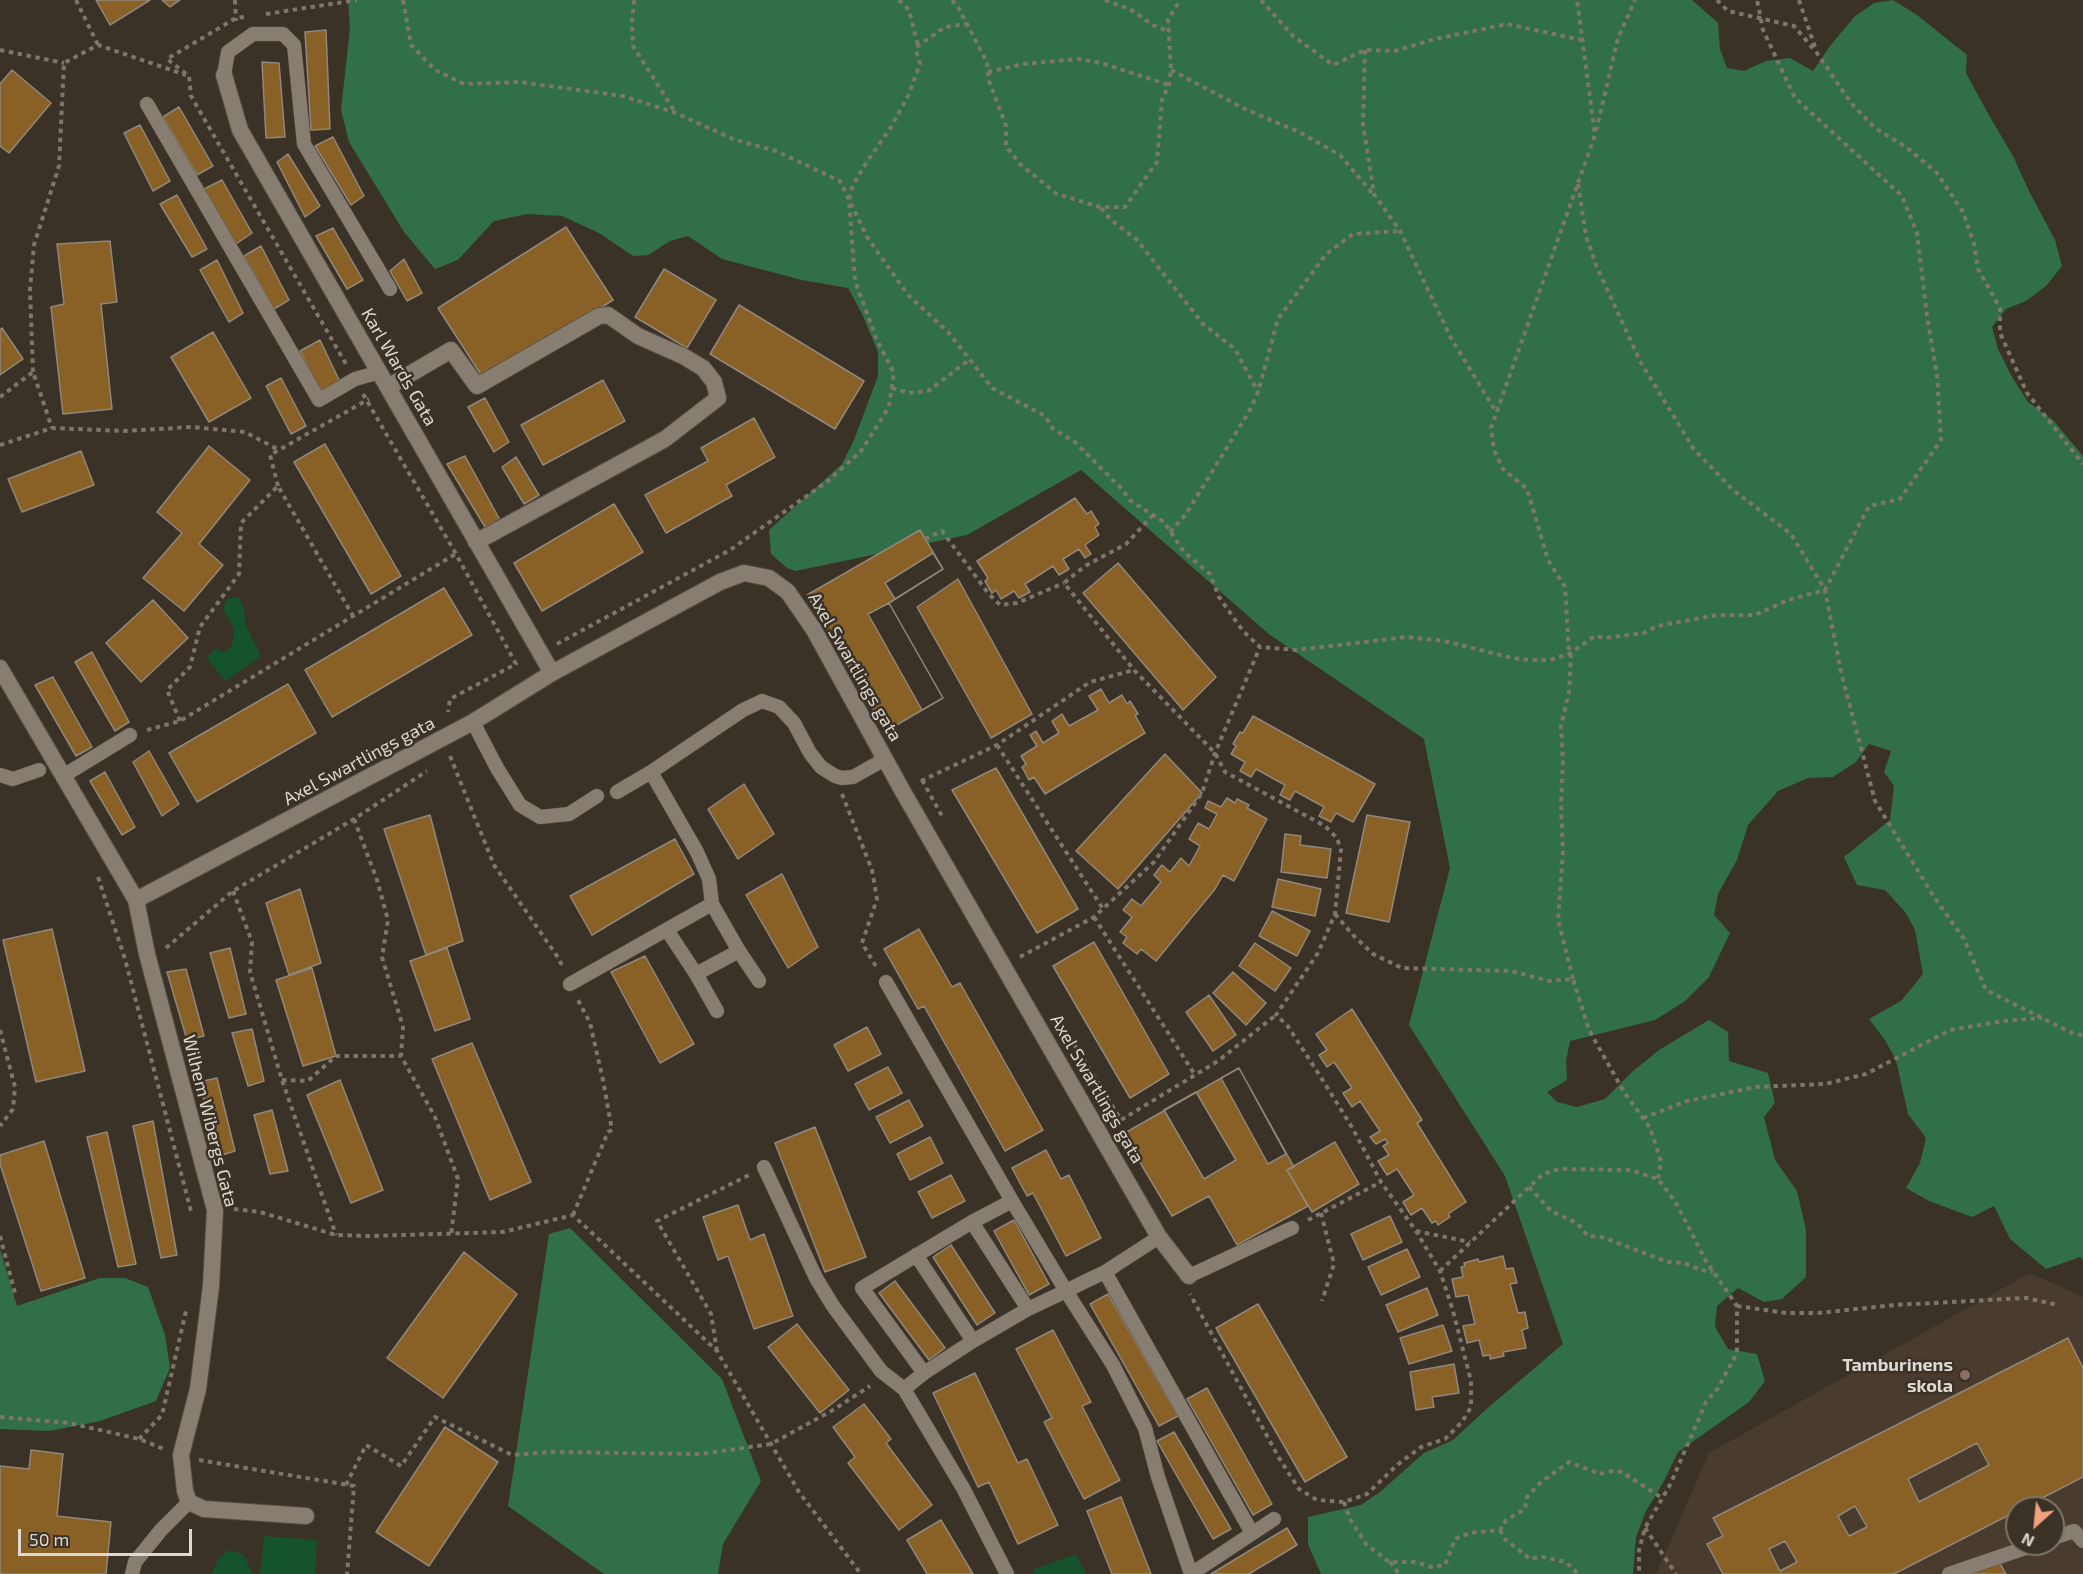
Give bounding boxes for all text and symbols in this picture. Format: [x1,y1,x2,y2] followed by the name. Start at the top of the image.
[357,304,441,430] street label: Karl Wards Gata
[804,589,906,745] street label: Axel Swartlings gata
[280,712,438,810] street label: Axel Swartlings gata
[1046,1011,1148,1167] street label: Axel Swartlings gata
[178,1033,242,1209] street label: Wilhem Wibergs Gata
[1842,1354,1953,1396] place label: Tamburinens skola
[1958,1368,1972,1382] marker: Tamburinens skola
[2005,1496,2065,1556] north arrow
[21,1517,195,1555] scale bar
[29,1528,69,1550] text: 50 m
[2018,1530,2037,1552] text: N

